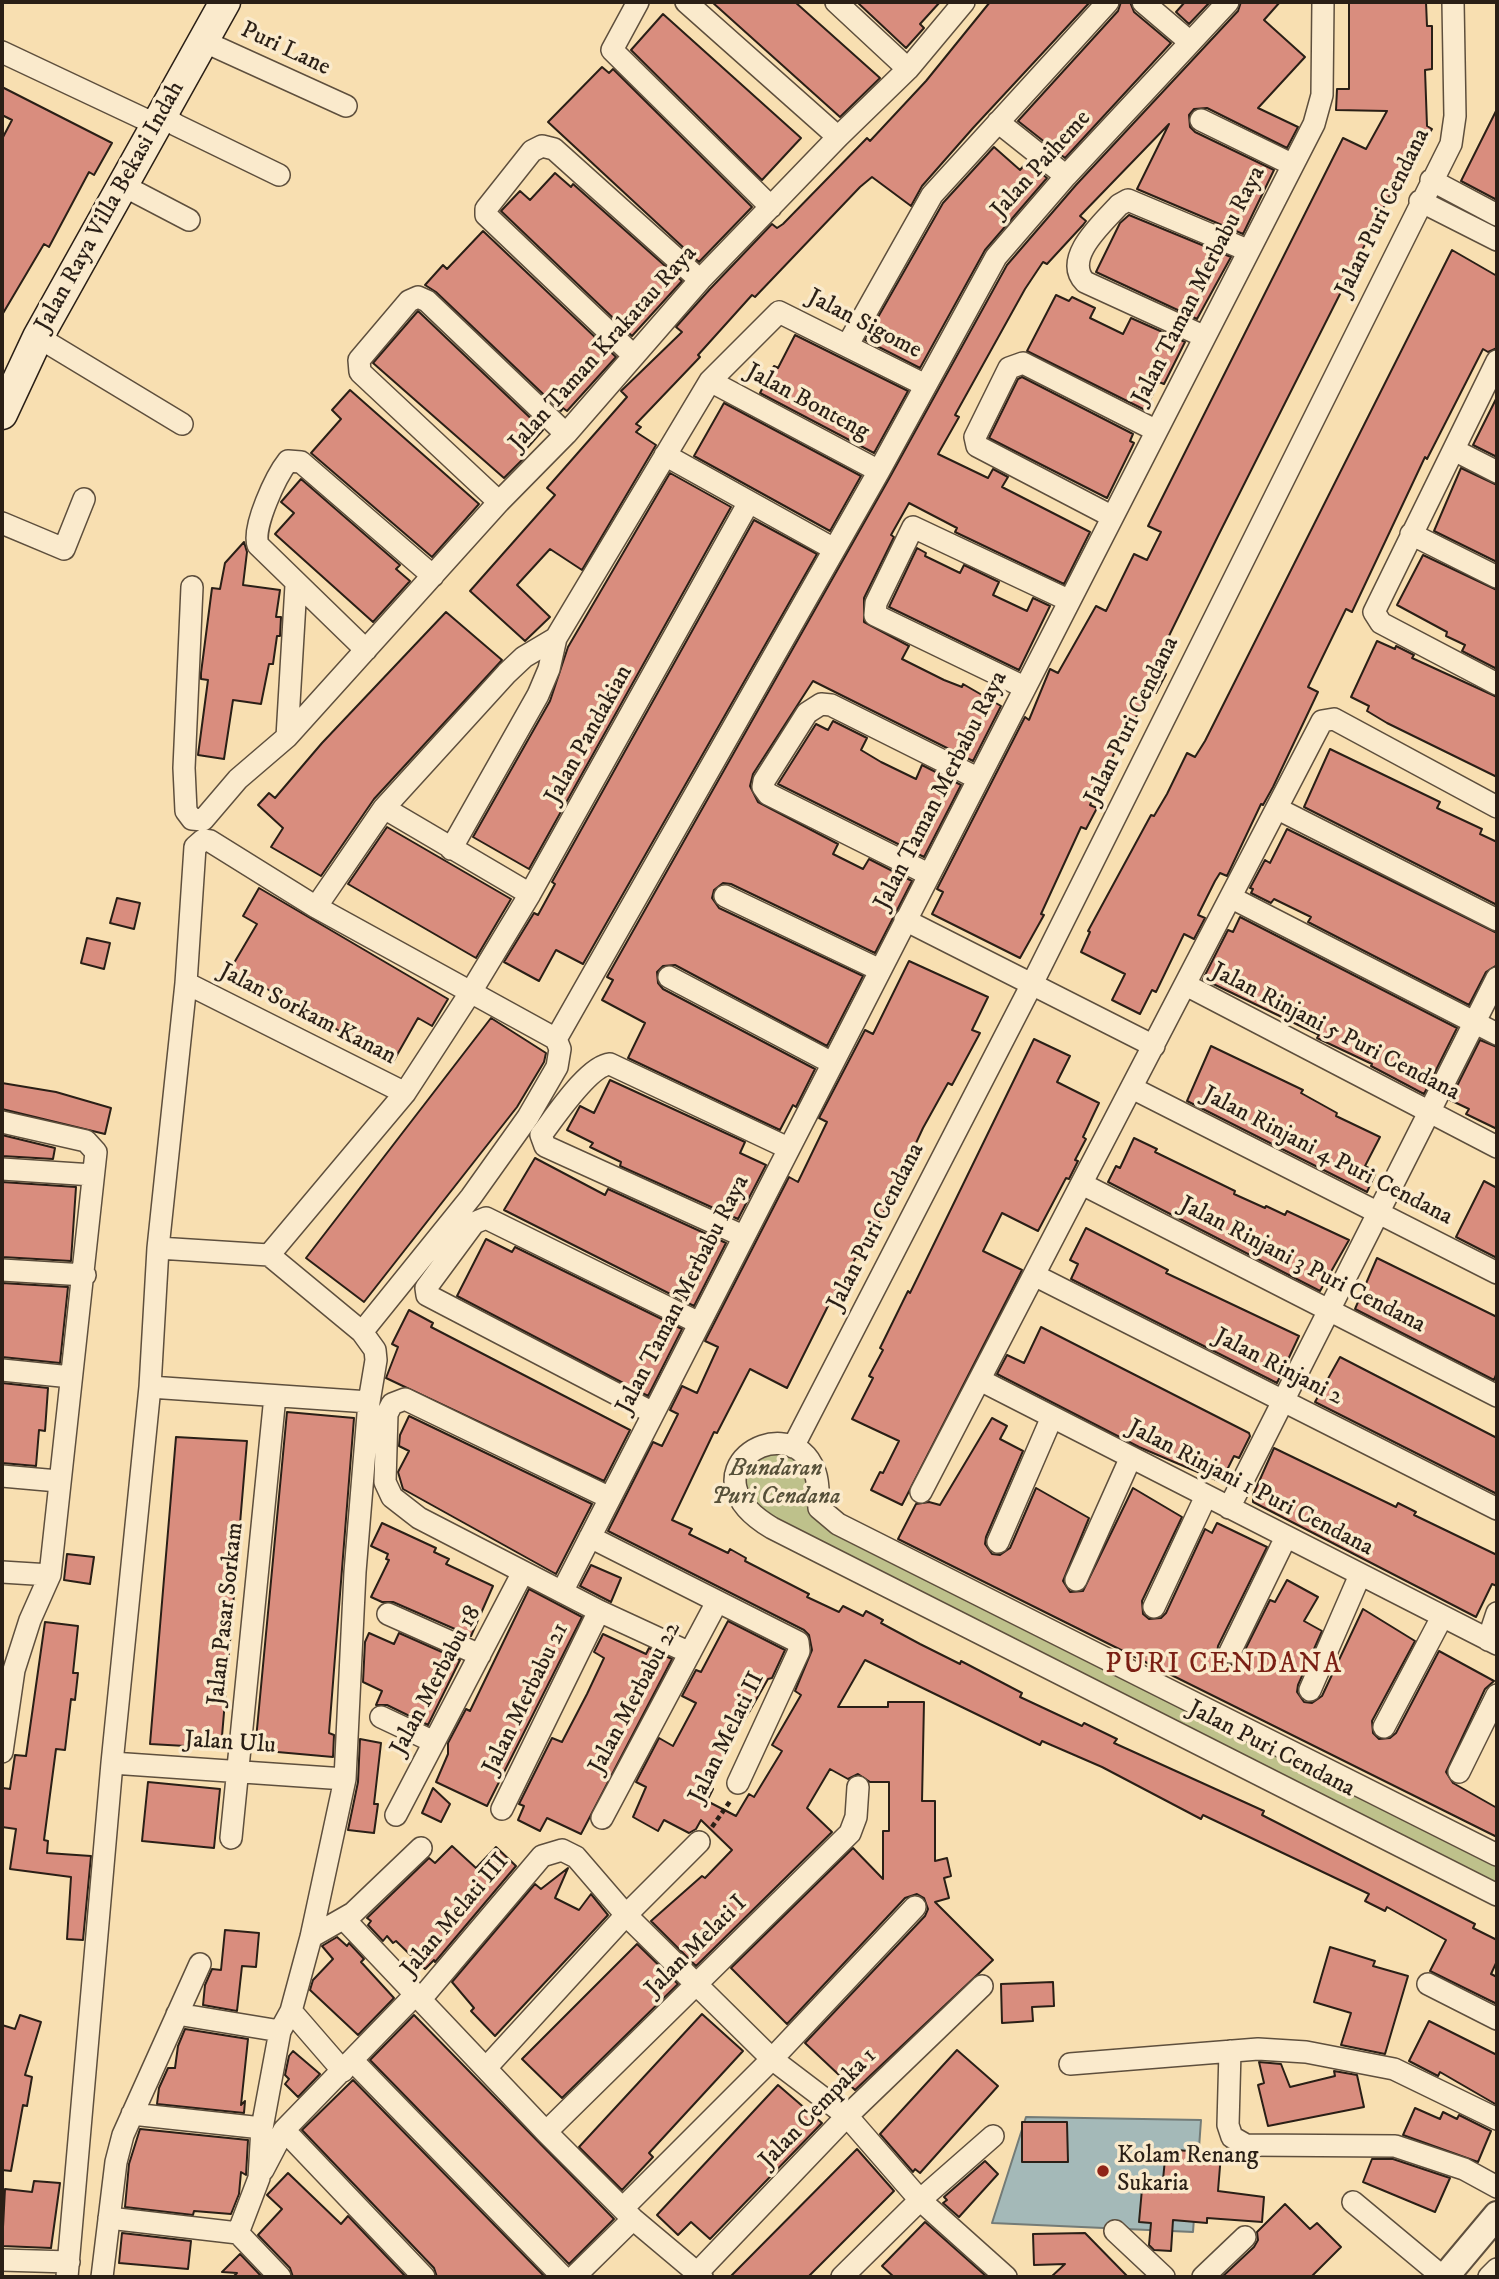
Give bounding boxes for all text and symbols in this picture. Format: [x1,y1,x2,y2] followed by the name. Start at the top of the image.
[236,17,334,83] street label: Puri Lane
[30,77,192,337] street label: Jalan Raya Villa Bekasi Indah
[986,105,1098,225] street label: Jalan Paiheme
[1331,124,1437,302] street label: Jalan Puri Cendana
[1127,162,1273,410] street label: Jalan Taman Merbabu Raya
[504,240,704,458] street label: Jalan Taman Krakatau Raya
[802,284,926,366] street label: Jalan Sigome
[740,358,874,448] street label: Jalan Bonteng
[1080,632,1186,810] street label: Jalan Puri Cendana
[540,661,640,809] street label: Jalan Pandakian
[869,667,1015,915] street label: Jalan Taman Merbabu Raya
[214,958,400,1072] street label: Jalan Sorkam Kanan
[1206,958,1464,1108] street label: Jalan Rinjani 5 Puri Cendana
[1197,1081,1457,1233] street label: Jalan Rinjani 4 Puri Cendana
[823,1139,931,1315] street label: Jalan Puri Cendana
[611,1171,757,1419] street label: Jalan Taman Merbabu Raya
[1174,1191,1430,1341] street label: Jalan Rinjani 3 Puri Cendana
[1209,1323,1347,1413] street label: Jalan Rinjani 2
[1122,1414,1378,1564] street label: Jalan Rinjani 1 Puri Cendana
[711,1456,841,1512] park label: Bundaran Puri Cendana
[203,1521,251,1707] street label: Jalan Pasar Sorkam
[386,1601,488,1761] street label: Jalan Merbabu 18
[584,1617,688,1779] street label: Jalan Merbabu 22
[478,1619,576,1779] street label: Jalan Merbabu 21
[1106,1649,1342,1683] district label: PURI CENDANA
[684,1668,772,1808] street label: Jalan Melati II
[1183,1696,1359,1804] street label: Jalan Puri Cendana
[183,1726,277,1762] street label: Jalan Ulu
[396,1849,516,1983] street label: Jalan Melati III
[640,1890,754,2004] street label: Jalan Melati I
[754,2043,884,2175] street label: Jalan Cempaka 1
[1117,2143,1259,2199] place label: Kolam Renang Sukaria
[1095,2163,1111,2179] marker: Kolam Renang Sukaria

